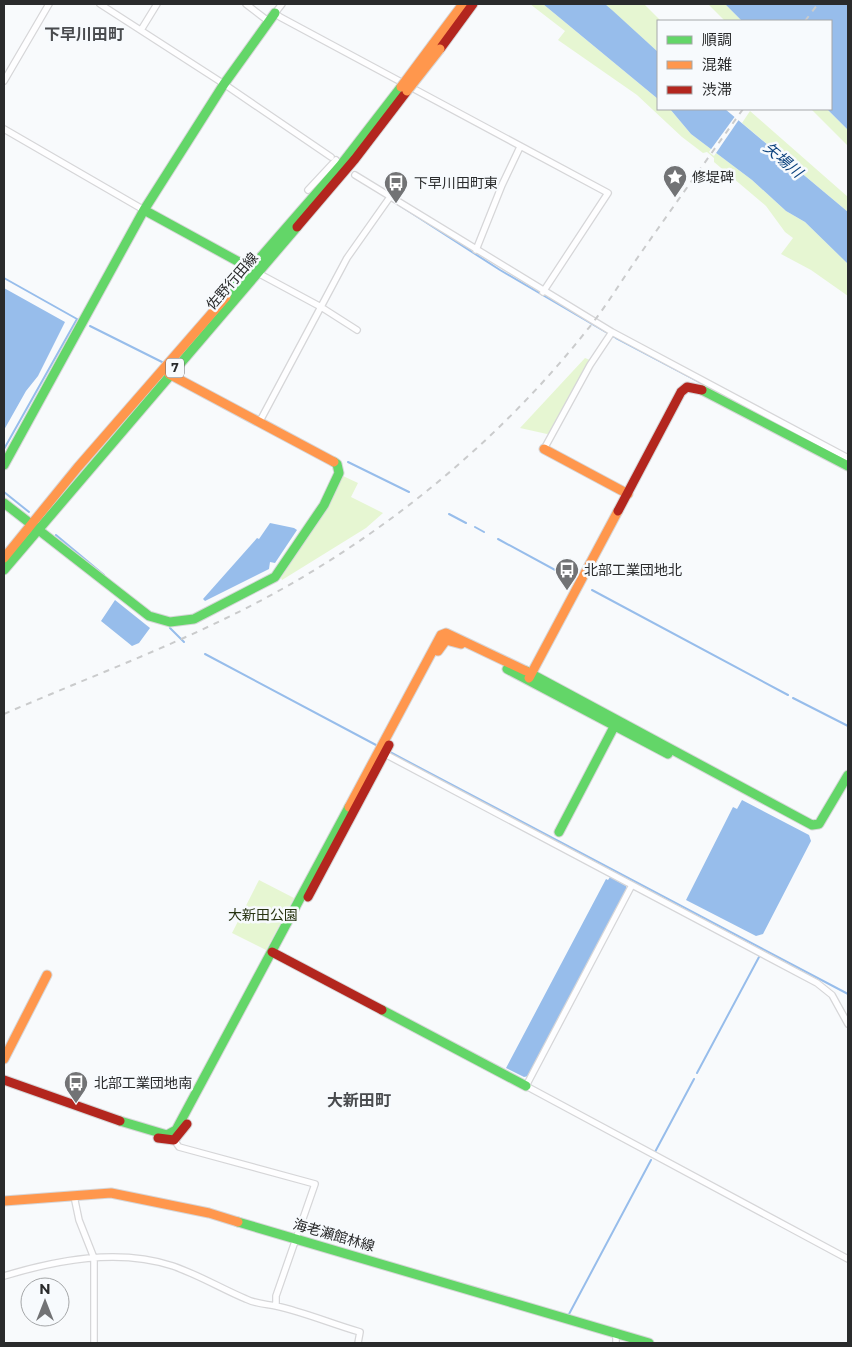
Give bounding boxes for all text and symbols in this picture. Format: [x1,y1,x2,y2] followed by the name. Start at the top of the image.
[657,20,832,110] legend
[44,25,124,44] district label: 下早川田町
[702,30,732,49] text: 順調
[702,55,732,74] text: 混雑
[702,80,732,99] text: 渋滞
[760,138,808,183] water label: 矢場川
[662,164,688,198] place icon: 修堤碑
[692,168,734,186] place label: 修堤碑
[383,170,409,204] bus stop icon: 下早川田町東
[414,174,498,192] place label: 下早川田町東
[202,249,262,313] street label: 佐野行田線
[166,358,184,378] road number: 7
[554,557,580,591] bus stop icon: 北部工業団地北
[584,561,682,579] place label: 北部工業団地北
[228,906,298,924] park label: 大新田公園
[63,1070,89,1104] bus stop icon: 北部工業団地南
[94,1074,192,1092] place label: 北部工業団地南
[327,1091,391,1110] district label: 大新田町
[291,1215,377,1255] street label: 海老瀬館林線
[20,1277,70,1327] north arrow
[39,1280,51,1298] text: N

